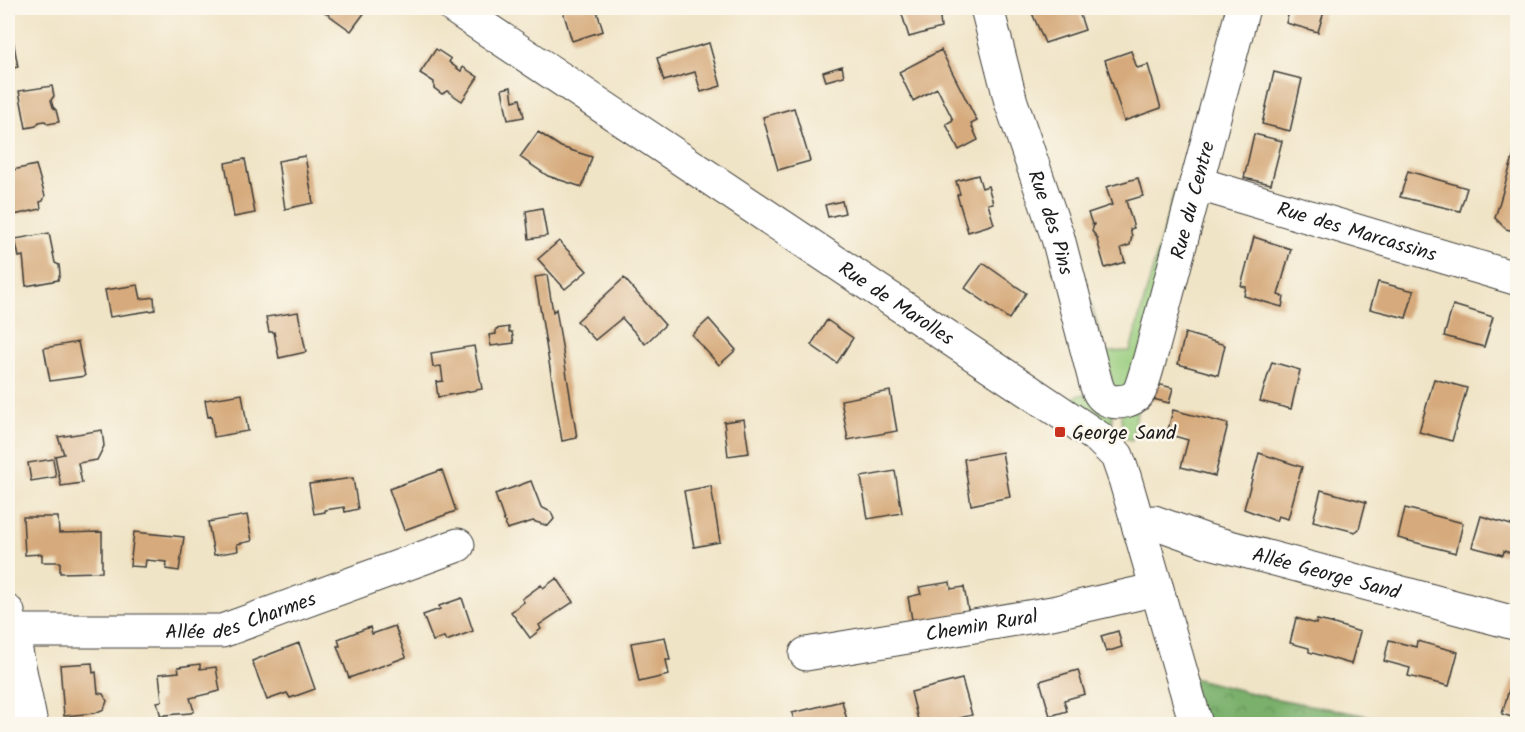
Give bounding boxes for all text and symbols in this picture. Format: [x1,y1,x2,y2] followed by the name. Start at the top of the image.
[1163,138,1225,263] street label: Rue du Centre
[1018,166,1081,279] street label: Rue des Pins
[1273,194,1441,272] street label: Rue des Marcassins
[831,254,960,355] street label: Rue de Marolles
[1072,418,1177,450] place label: George Sand
[1053,425,1067,439] marker: George Sand
[1248,540,1404,610] street label: Allée George Sand
[165,584,321,649] street label: Allée des Charmes
[923,602,1041,652] street label: Chemin Rural

